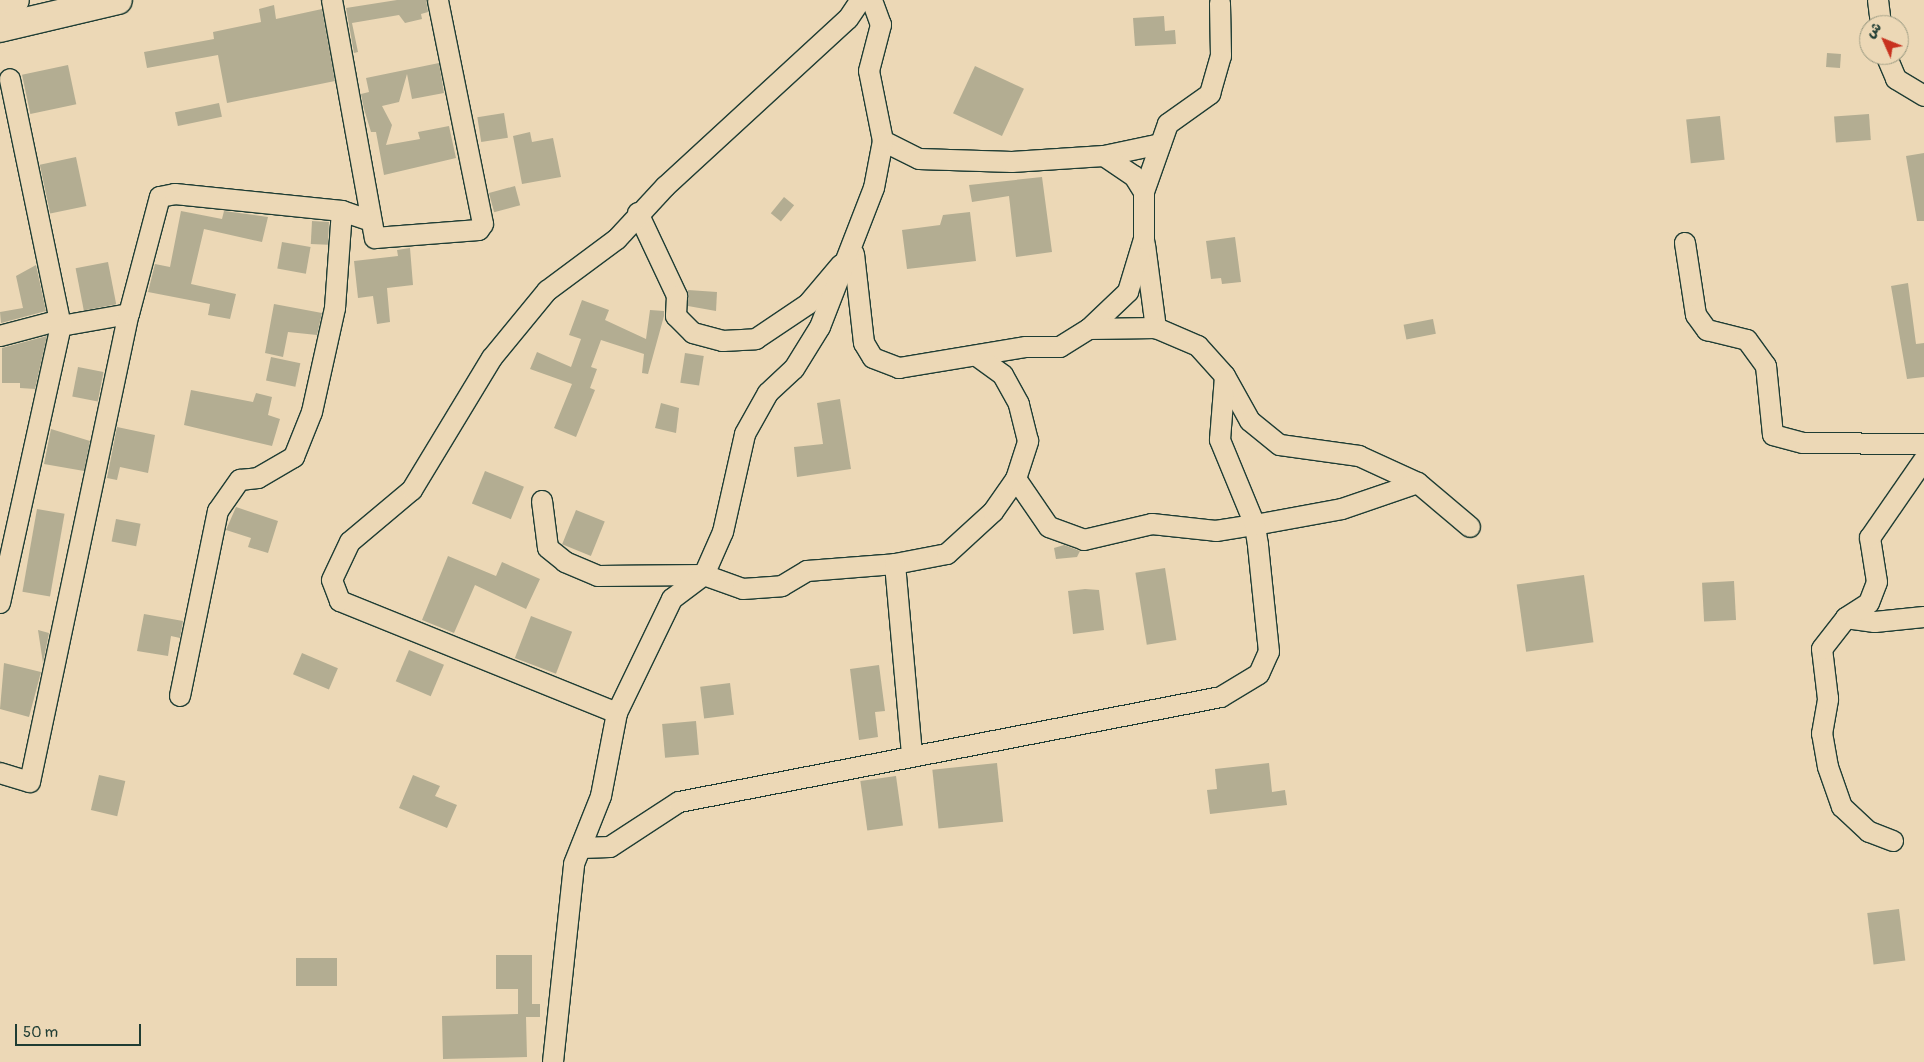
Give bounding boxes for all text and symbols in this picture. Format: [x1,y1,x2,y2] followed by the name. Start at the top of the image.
[1859,15,1909,65] north arrow
[1862,18,1885,41] text: ش
[18,1014,144,1046] scale bar
[23,1023,58,1042] text: 50 m

